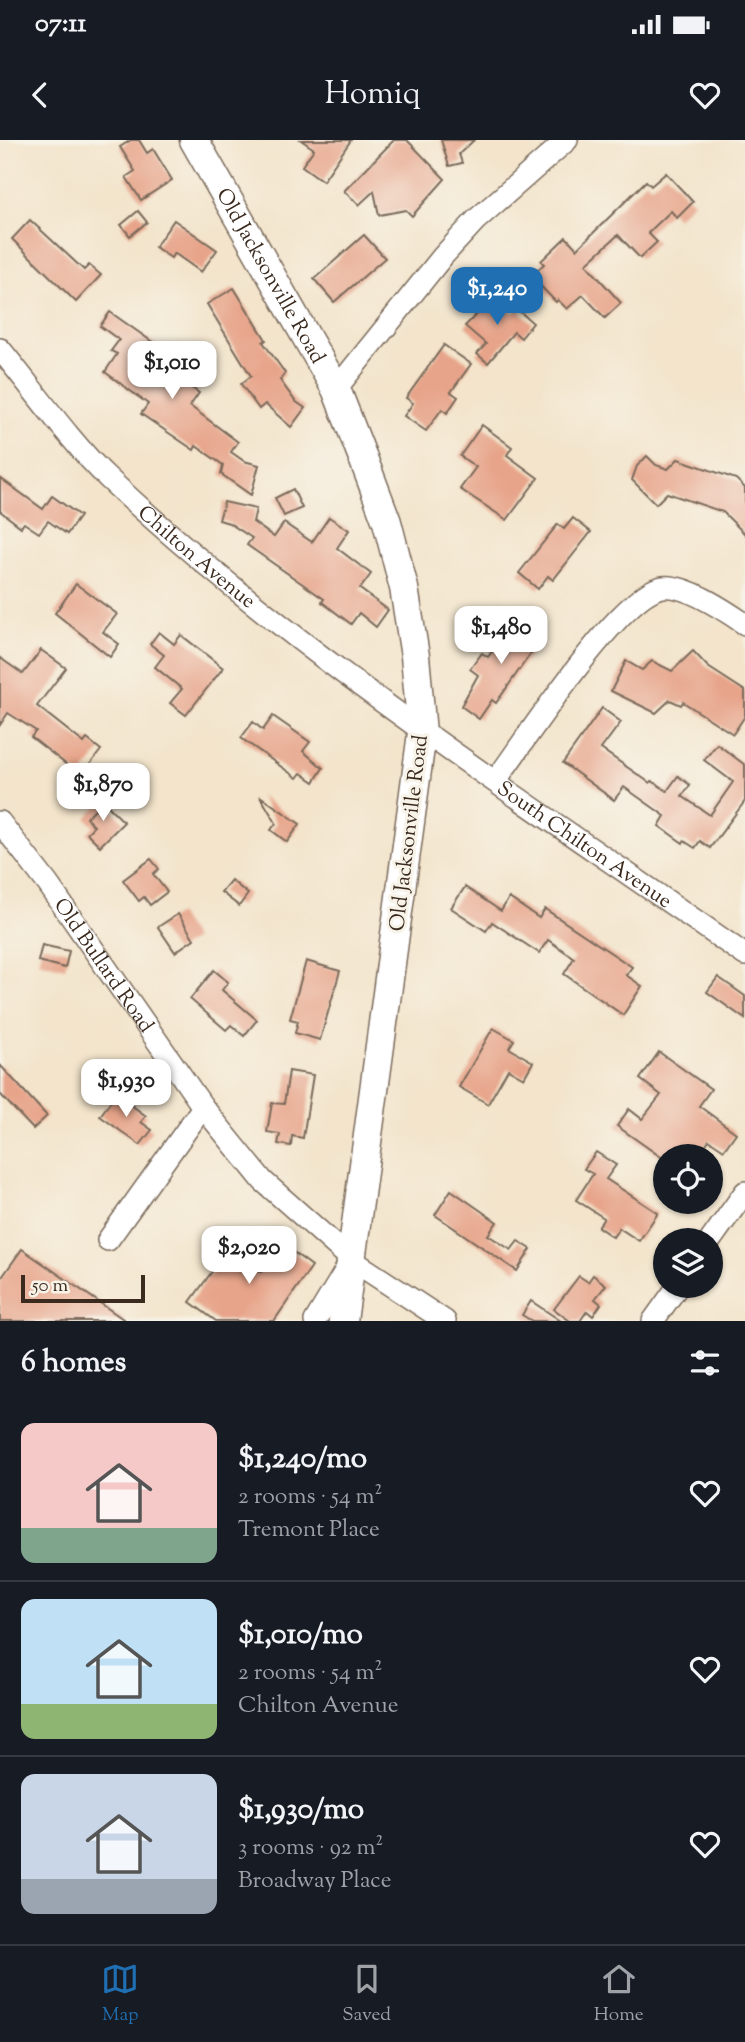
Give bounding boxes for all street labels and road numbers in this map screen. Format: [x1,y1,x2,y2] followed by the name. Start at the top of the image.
[208,183,332,370] street label: Old Jacksonville Road
[130,499,261,617] street label: Chilton Avenue
[383,733,437,933] street label: Old Jacksonville Road
[490,775,677,917] street label: South Chilton Avenue
[45,893,160,1040] street label: Old Bullard Road

